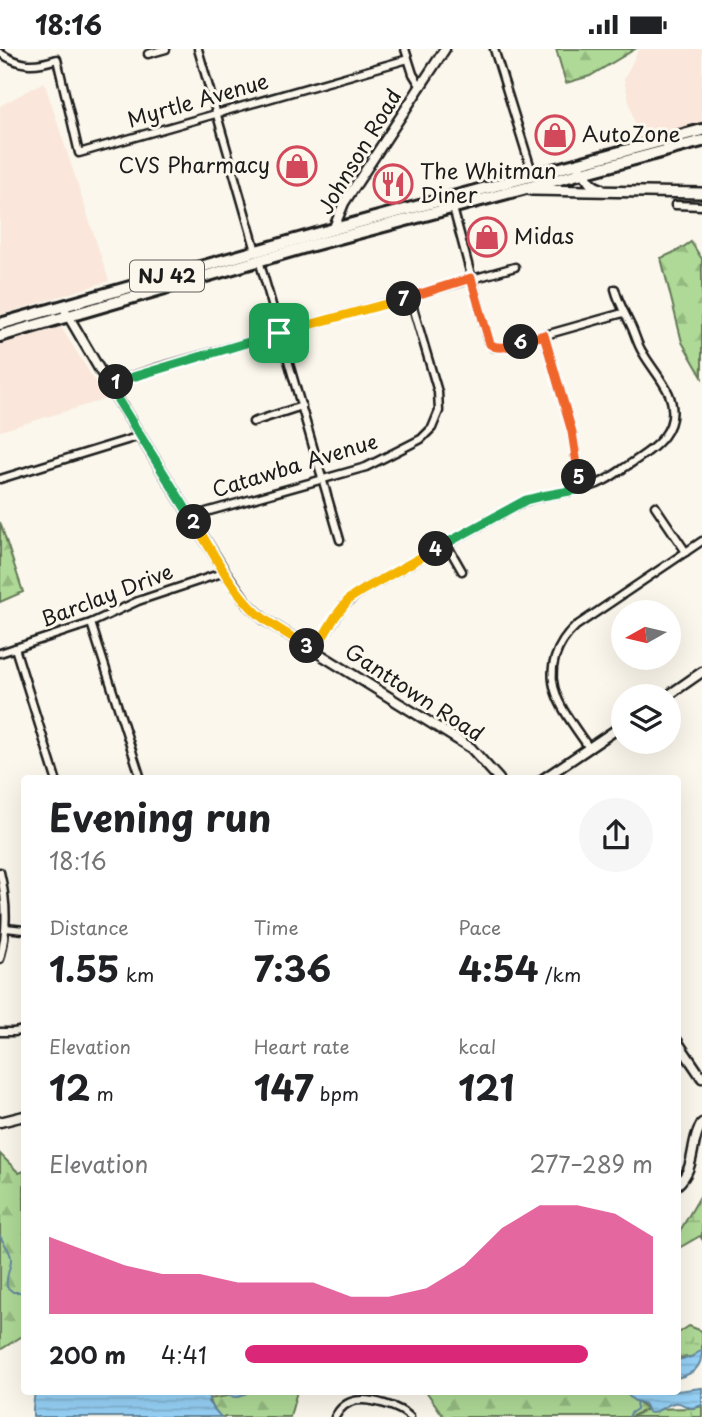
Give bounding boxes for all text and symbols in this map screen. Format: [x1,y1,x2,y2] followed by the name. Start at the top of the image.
[35,5,102,44] text: 18:16
[123,64,272,135] street label: Myrtle Avenue
[308,82,408,220] street label: Johnson Road
[534,114,576,156] shop icon: AutoZone
[582,117,681,149] place label: AutoZone
[276,145,318,187] shop icon: CVS Pharmacy
[119,148,270,180] place label: CVS Pharmacy
[420,154,557,210] place label: The Whitman Diner
[372,163,414,205] restaurant icon: The Whitman Diner
[466,216,508,258] shop icon: Midas
[514,219,574,251] place label: Midas
[130,261,204,292] road number: NJ 42
[386,281,422,317] pin: 7
[398,284,409,312] text: 7
[249,303,309,363] pin
[260,314,298,352] icon: arrive
[504,325,538,359] pin: 6
[514,327,527,355] text: 6
[99,365,134,399] pin: 1
[111,367,120,395] text: 1
[208,424,381,504] street label: Catawba Avenue
[562,459,596,495] pin: 5
[572,462,585,490] text: 5
[176,505,212,539] pin: 2
[187,507,200,535] text: 2
[418,531,453,567] pin: 4
[429,534,442,562] text: 4
[35,554,177,634] street label: Barclay Drive
[611,600,681,670] north arrow
[611,600,681,754] map controls
[290,629,324,663] pin: 3
[300,631,313,659] text: 3
[339,634,491,748] street label: Ganttown Road
[611,684,681,754] button: layers
[49,788,271,845] text: Evening run
[579,798,653,872] button: share
[49,843,107,878] text: 18:16
[49,913,129,941] text: Distance
[254,913,299,941] text: Time
[458,913,501,941] text: Pace
[49,941,120,994] text: 1.55
[254,941,331,994] text: 7:36
[458,941,539,994] text: 4:54
[120,960,154,988] text: km
[539,960,581,988] text: /km
[49,1032,131,1060] text: Elevation
[254,1032,350,1060] text: Heart rate
[458,1032,496,1060] text: kcal
[49,1060,90,1113] text: 12
[254,1060,314,1113] text: 147
[458,1060,514,1113] text: 121
[90,1079,114,1107] text: m
[314,1079,359,1107] text: bpm
[49,1146,148,1181] text: Elevation
[530,1146,653,1181] text: 277–289 m
[49,1337,126,1372] text: 200 m
[161,1337,207,1372] text: 4:41

